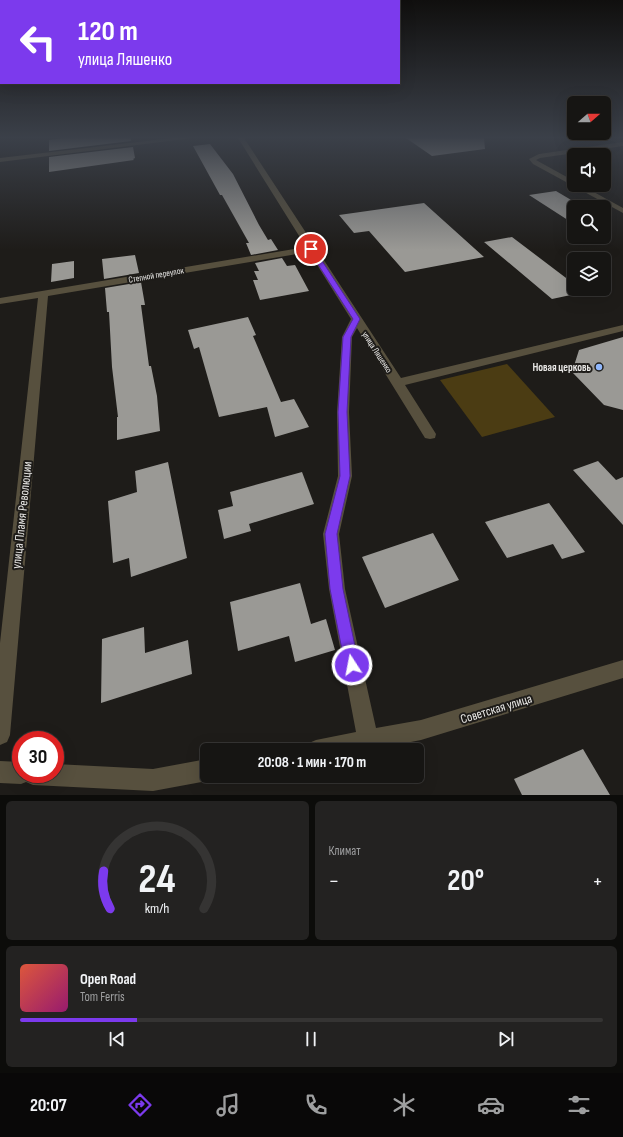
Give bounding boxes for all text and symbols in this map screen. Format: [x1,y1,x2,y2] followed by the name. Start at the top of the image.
[78,15,138,48] text: 120 m
[12,16,64,68] icon: left
[78,49,172,70] text: улица Ляшенко
[567,96,611,140] north arrow
[567,96,611,296] map controls
[567,148,611,192] button: sound
[567,200,611,244] button: search
[294,232,328,266] pin
[300,238,322,260] icon: arrive
[567,252,611,296] button: layers
[128,265,185,286] street label: Степной переулок
[359,330,394,375] street label: улица Ляшенко
[532,361,591,374] place label: Новая церковь
[594,362,604,372] marker: Новая церковь
[8,461,36,570] street label: улица Пламя Революции
[331,644,373,686] position arrow
[459,690,534,727] street label: Советская улица
[12,731,64,783] speed limit sign: 30
[258,753,366,772] text: 20:08 · 1 мин · 170 m
[329,843,361,859] text: Климат
[139,854,176,903] text: 24
[447,863,484,899] text: 20°
[329,868,339,895] text: −
[592,868,603,895] text: +
[145,899,170,916] text: km/h
[80,970,136,989] text: Open Road
[80,989,125,1005] text: Tom Ferris
[106,1028,128,1050] icon: previous
[300,1028,322,1050] icon: pause
[495,1028,517,1050] icon: next
[126,1091,154,1119] icon: directions
[214,1091,242,1119] icon: music
[302,1091,330,1119] icon: phone
[390,1091,418,1119] icon: climate
[477,1091,505,1119] icon: car
[565,1091,593,1119] icon: filters
[30,1095,67,1116] text: 20:07

